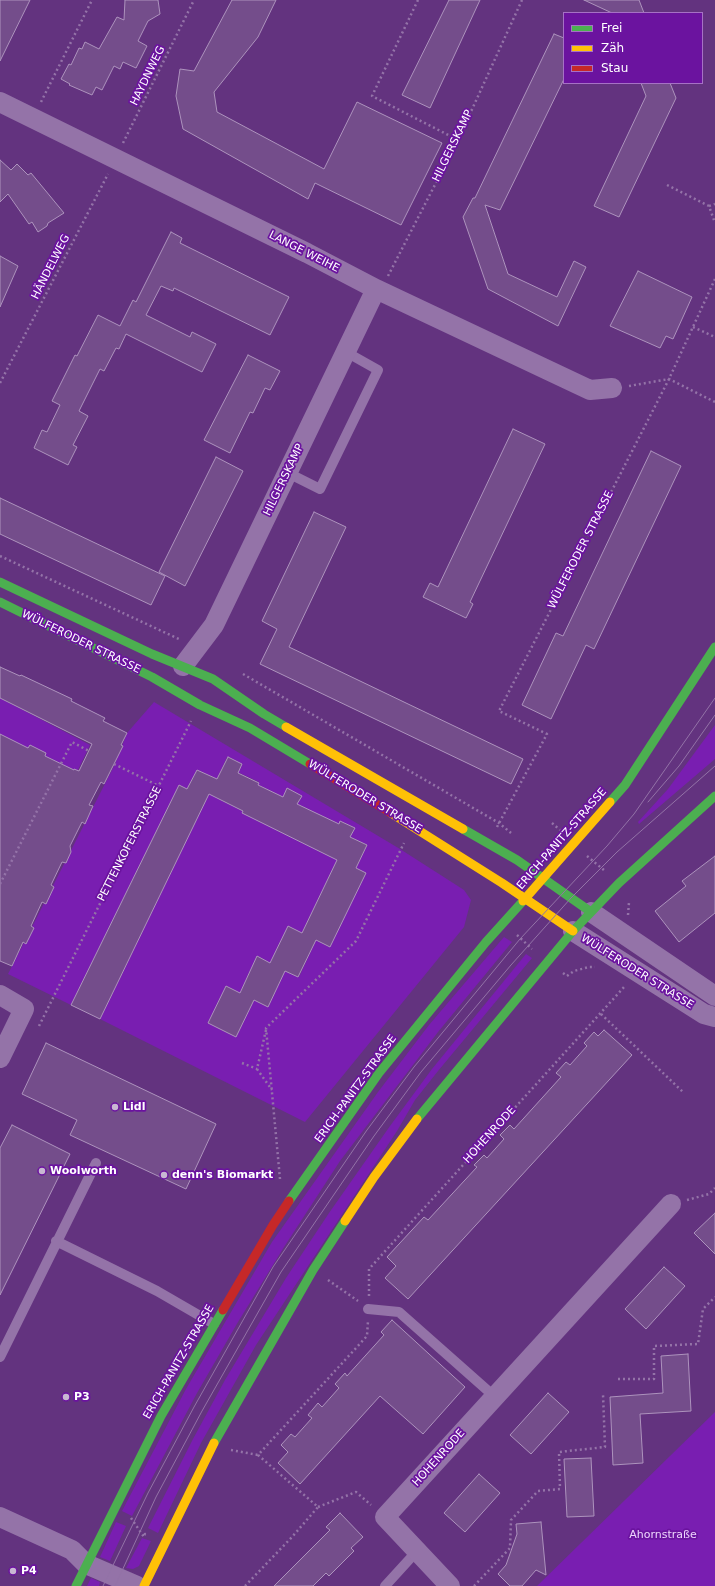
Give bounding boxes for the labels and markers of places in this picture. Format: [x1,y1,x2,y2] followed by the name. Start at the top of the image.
[123,1100,145,1114] place label: Lidl
[110,1102,120,1112] marker: Lidl
[50,1164,117,1178] place label: Woolworth
[37,1166,47,1176] marker: Woolworth
[172,1168,273,1182] place label: denn's Biomarkt
[159,1170,169,1180] marker: denn's Biomarkt
[74,1390,90,1404] place label: P3
[61,1392,71,1402] marker: P3
[21,1564,37,1578] place label: P4
[8,1566,18,1576] marker: P4

